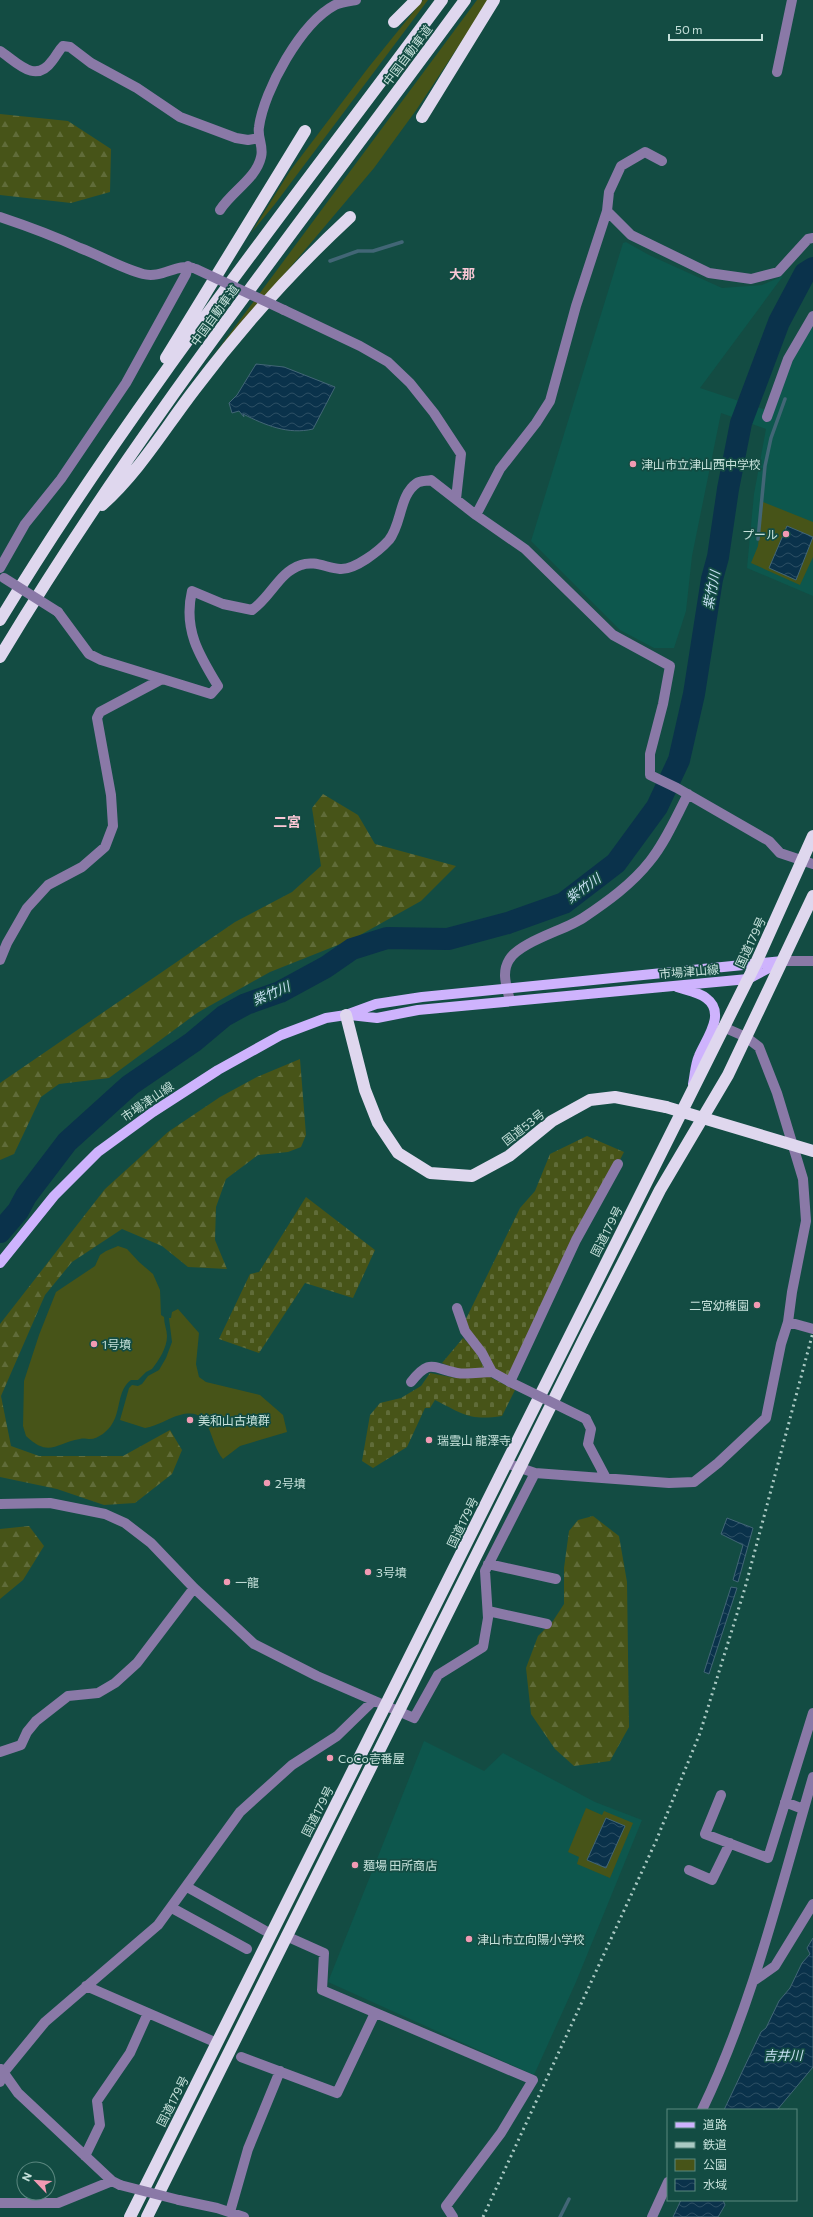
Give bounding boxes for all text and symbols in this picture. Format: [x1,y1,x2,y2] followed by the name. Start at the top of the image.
[669,16,762,42] scale bar
[380,22,434,88] street label: 中国自動車道
[675,22,703,36] text: 50 m
[449,266,475,282] district label: 大那
[187,282,241,348] street label: 中国自動車道
[641,457,761,471] place label: 津山市立津山西中学校
[628,459,638,469] marker: 津山市立津山西中学校
[742,527,778,541] place label: プール
[781,529,791,539] marker: プール
[699,567,723,611] water label: 紫竹川
[273,813,301,830] district label: 二宮
[563,869,605,906] water label: 紫竹川
[732,914,768,970] street label: 国道179号
[658,961,720,981] street label: 市場津山線
[250,977,294,1008] water label: 紫竹川
[118,1078,176,1124] street label: 市場津山線
[499,1106,547,1148] street label: 国道53号
[587,1203,625,1259] street label: 国道179号
[689,1298,749,1312] place label: 二宮幼稚園
[752,1300,762,1310] marker: 二宮幼稚園
[102,1337,131,1351] place label: 1号墳
[89,1339,99,1349] marker: 1号墳
[198,1413,270,1427] place label: 美和山古墳群
[185,1415,195,1425] marker: 美和山古墳群
[437,1433,511,1447] place label: 瑞雲山 龍澤寺
[424,1435,434,1445] marker: 瑞雲山 龍澤寺
[275,1476,306,1490] place label: 2号墳
[262,1478,272,1488] marker: 2号墳
[444,1494,480,1550] street label: 国道179号
[376,1565,407,1579] place label: 3号墳
[363,1567,373,1577] marker: 3号墳
[235,1575,259,1589] place label: 一龍
[222,1577,232,1587] marker: 一龍
[338,1751,405,1765] place label: CoCo壱番屋
[325,1753,335,1763] marker: CoCo壱番屋
[298,1783,336,1839] street label: 国道179号
[363,1858,437,1872] place label: 麺場 田所商店
[350,1860,360,1870] marker: 麺場 田所商店
[477,1932,585,1946] place label: 津山市立向陽小学校
[464,1934,474,1944] marker: 津山市立向陽小学校
[763,2047,804,2063] water label: 吉井川
[153,2073,191,2129] street label: 国道179号
[667,2109,797,2201] legend
[703,2117,727,2131] text: 道路
[703,2137,727,2151] text: 鉄道
[703,2157,727,2171] text: 公園
[16,2161,56,2201] north arrow
[19,2170,34,2183] text: N
[703,2177,727,2191] text: 水域

